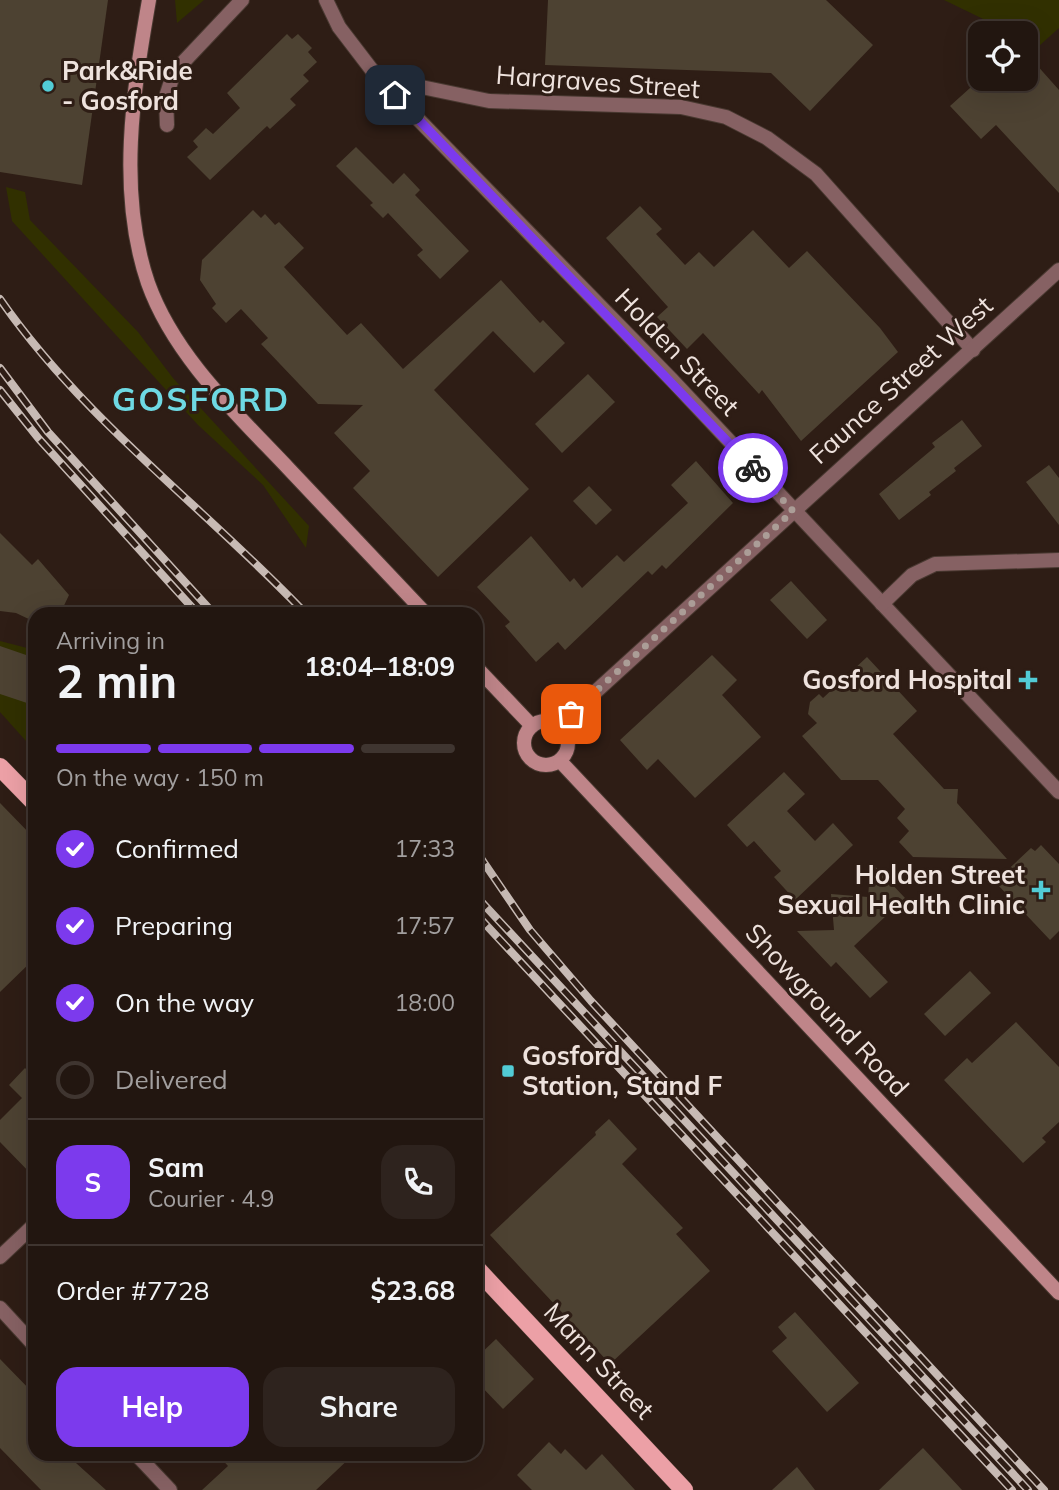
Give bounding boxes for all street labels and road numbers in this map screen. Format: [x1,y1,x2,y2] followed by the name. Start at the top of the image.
[495,58,701,105] street label: Hargraves Street
[608,281,746,422] street label: Holden Street
[802,289,999,471] street label: Faunce Street West
[739,916,916,1103] street label: Showground Road
[537,1296,662,1426] street label: Mann Street

